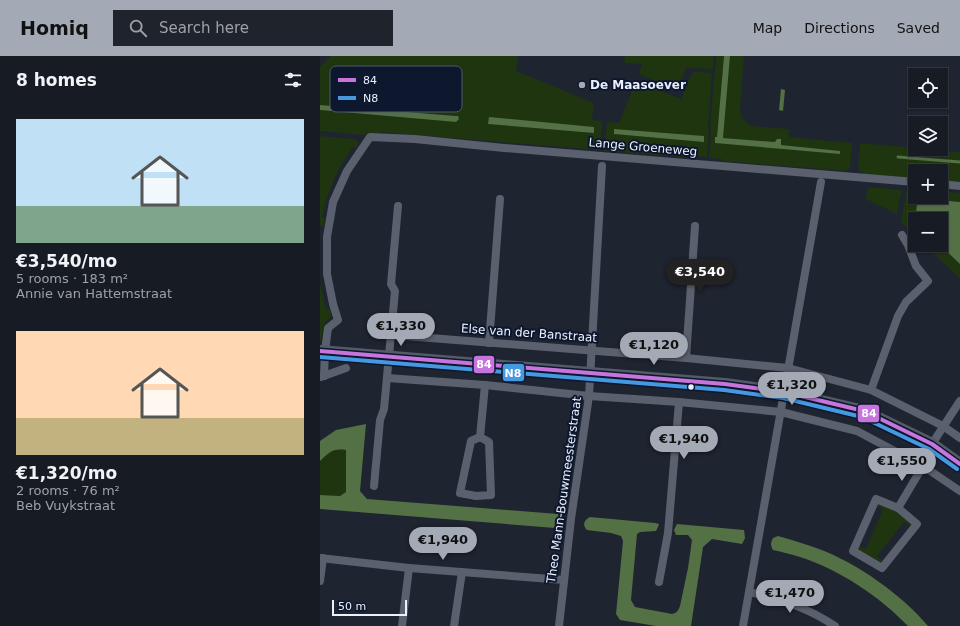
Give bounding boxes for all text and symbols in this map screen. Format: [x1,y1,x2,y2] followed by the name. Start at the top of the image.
[113,10,393,46] search box
[20,17,89,39] text: Homiq
[127,17,149,39] icon: search
[159,19,249,37] text: Search here
[753,20,782,36] text: Map
[804,20,875,36] text: Directions
[897,20,940,36] text: Saved
[330,66,462,112] legend
[908,68,948,252] map controls
[908,68,948,108] button: locate
[282,69,304,91] icon: filters
[16,70,97,90] text: 8 homes
[363,74,377,87] text: 84
[590,78,686,92] place label: De Maasoever
[577,80,587,90] marker: De Maasoever
[363,92,378,105] text: N8
[908,116,948,156] button: layers
[588,135,698,159] street label: Lange Groeneweg
[124,145,196,217] icon: home
[908,164,948,204] button: +
[908,212,948,252] button: −
[16,251,117,271] text: €3,540/mo
[667,259,733,293] pin: €3,540
[675,264,725,279] text: €3,540
[16,271,128,286] text: 5 rooms · 183 m²
[16,286,172,301] text: Annie van Hattemstraat
[368,313,434,347] pin: €1,330
[376,318,426,333] text: €1,330
[460,321,598,345] street label: Else van der Banstraat
[621,332,687,366] pin: €1,120
[629,337,679,352] text: €1,120
[473,355,495,374] line badge: 84
[124,357,196,429] icon: home
[476,358,492,371] text: 84
[502,363,525,382] line badge: N8
[505,367,521,380] text: N8
[759,372,825,406] pin: €1,320
[767,377,817,392] text: €1,320
[686,382,696,392] unlabelled marker
[544,395,584,585] street label: Theo Mann-Bouwmeesterstraat
[857,404,880,423] line badge: 84
[861,407,877,420] text: 84
[651,426,717,460] pin: €1,940
[659,431,709,446] text: €1,940
[869,448,935,482] pin: €1,550
[877,453,927,468] text: €1,550
[16,463,117,483] text: €1,320/mo
[16,483,120,498] text: 2 rooms · 76 m²
[16,498,115,513] text: Beb Vuykstraat
[410,527,476,561] pin: €1,940
[418,532,468,547] text: €1,940
[757,580,823,614] pin: €1,470
[765,585,815,600] text: €1,470
[332,598,407,617] scale bar
[338,600,366,613] text: 50 m

